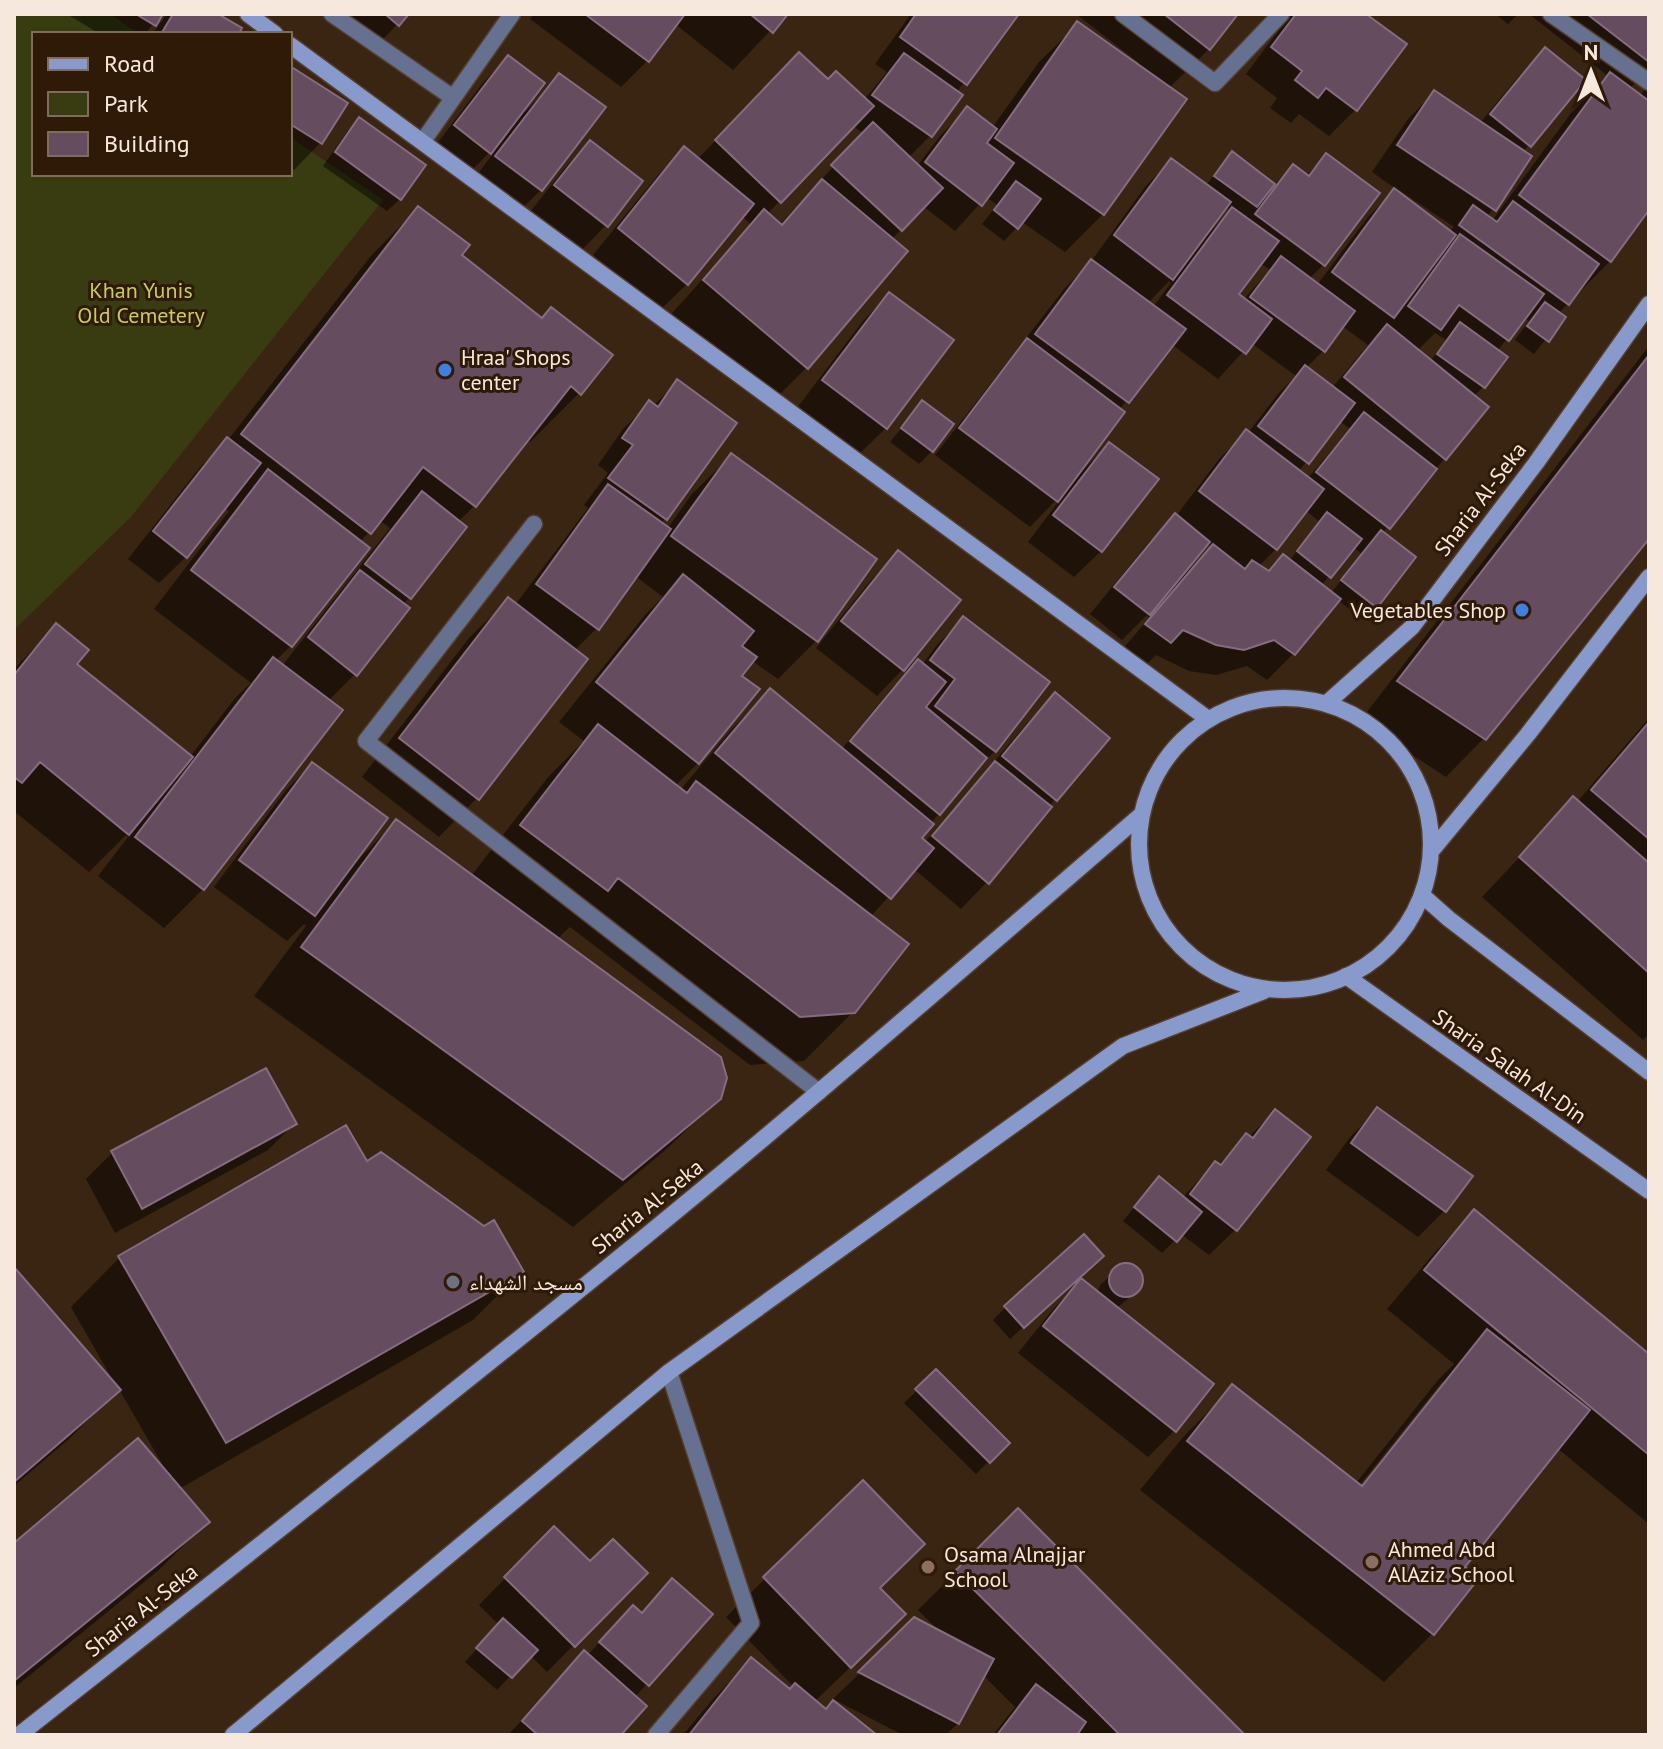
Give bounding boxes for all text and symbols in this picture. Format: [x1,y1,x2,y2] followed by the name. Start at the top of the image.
[32,32,292,176] legend
[1551,32,1631,112] north arrow
[1584,38,1598,66] text: N
[104,48,155,79] text: Road
[104,88,149,119] text: Park
[104,128,190,159] text: Building
[77,276,205,329] park label: Khan Yunis Old Cemetery
[461,343,570,396] place label: Hraa' Shops center
[436,361,454,379] marker: Hraa' Shops center
[1428,436,1532,562] street label: Sharia Al-Seka
[1349,596,1506,624] place label: Vegetables Shop
[1513,601,1531,619] marker: Vegetables Shop
[1428,1002,1592,1130] street label: Sharia Salah Al-Din
[585,1152,709,1260] street label: Sharia Al-Seka
[469,1268,583,1296] place label: مسجد الشهداء
[444,1273,462,1291] marker: مسجد الشهداء
[1388,1535,1515,1588] place label: Ahmed Abd AlAziz School
[944,1540,1086,1593] place label: Osama Alnajjar School
[1363,1553,1381,1571] marker: Ahmed Abd AlAziz School
[79,1557,203,1663] street label: Sharia Al-Seka
[919,1558,937,1576] marker: Osama Alnajjar School

